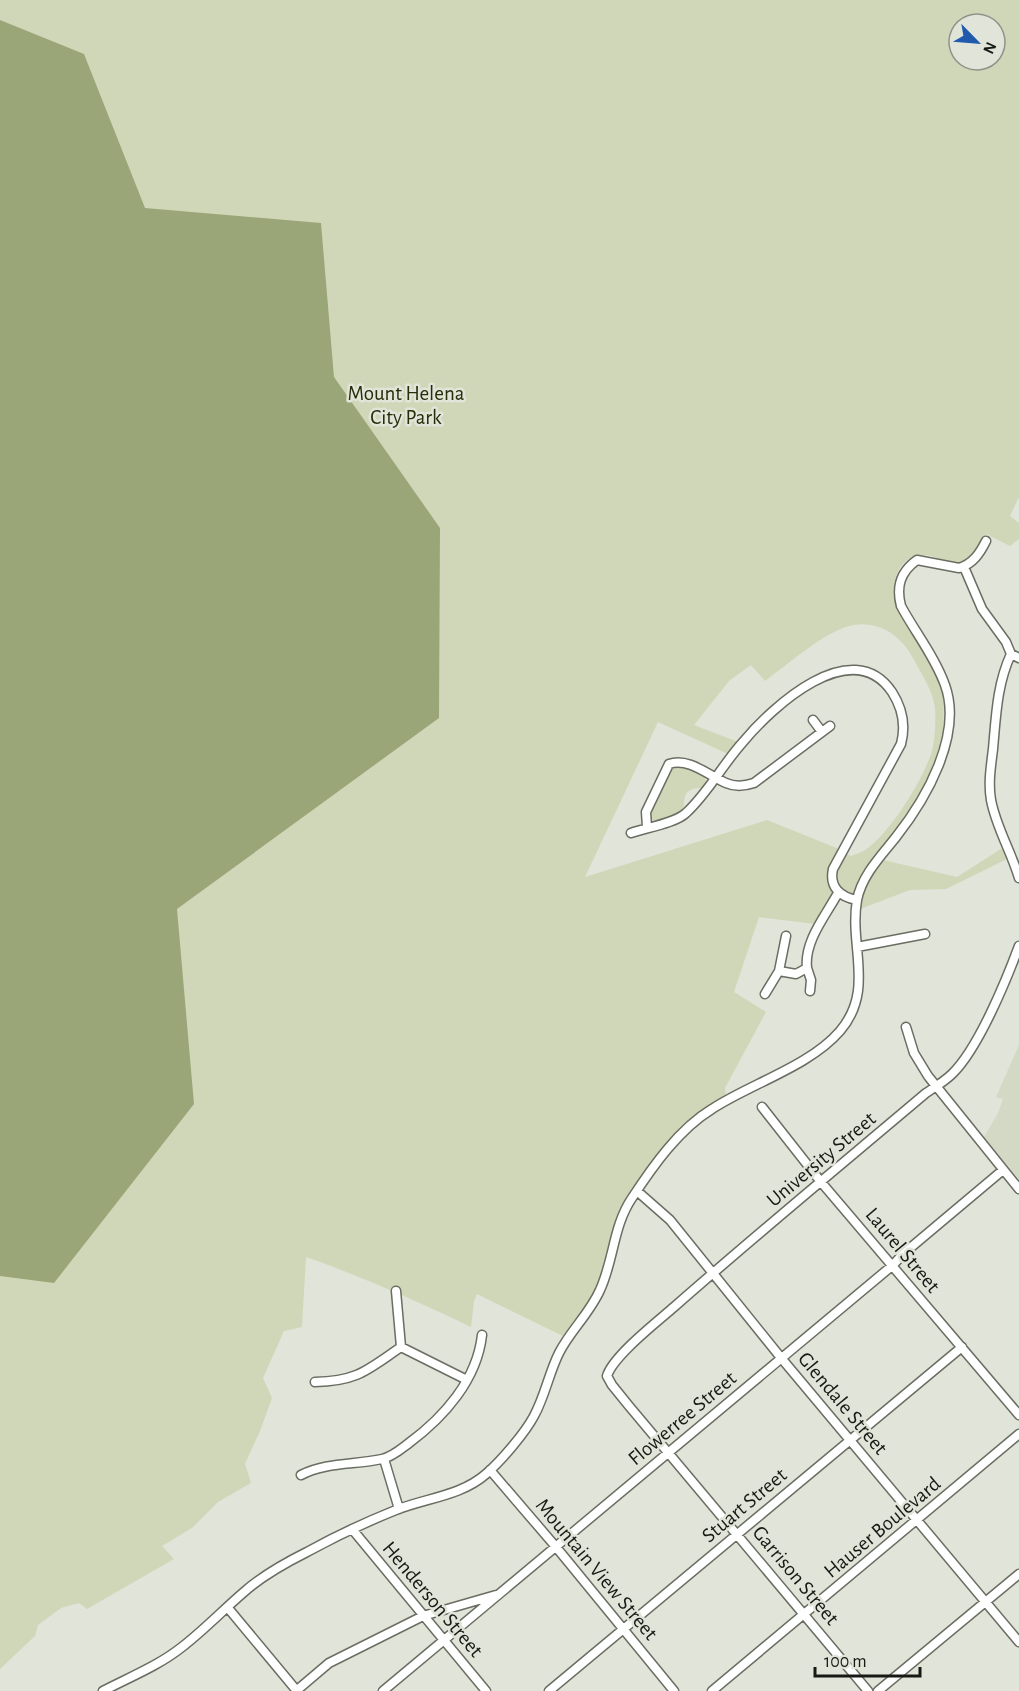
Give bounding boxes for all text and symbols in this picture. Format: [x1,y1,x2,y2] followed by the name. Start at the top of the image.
[947,12,1007,72] north arrow
[980,39,999,56] text: N
[348,383,465,428] park label: Mount Helena City Park
[763,1108,880,1211] street label: University Street
[861,1204,944,1297] street label: Laurel Street
[794,1348,891,1459] street label: Glendale Street
[624,1367,740,1469] street label: Flowerree Street
[698,1464,791,1547] street label: Stuart Street
[820,1473,945,1582] street label: Hauser Boulevard
[532,1495,662,1644] street label: Mountain View Street
[748,1522,843,1629] street label: Garrison Street
[378,1538,487,1661] street label: Henderson Street
[815,1640,920,1678] scale bar
[824,1653,867,1671] text: 100 m

